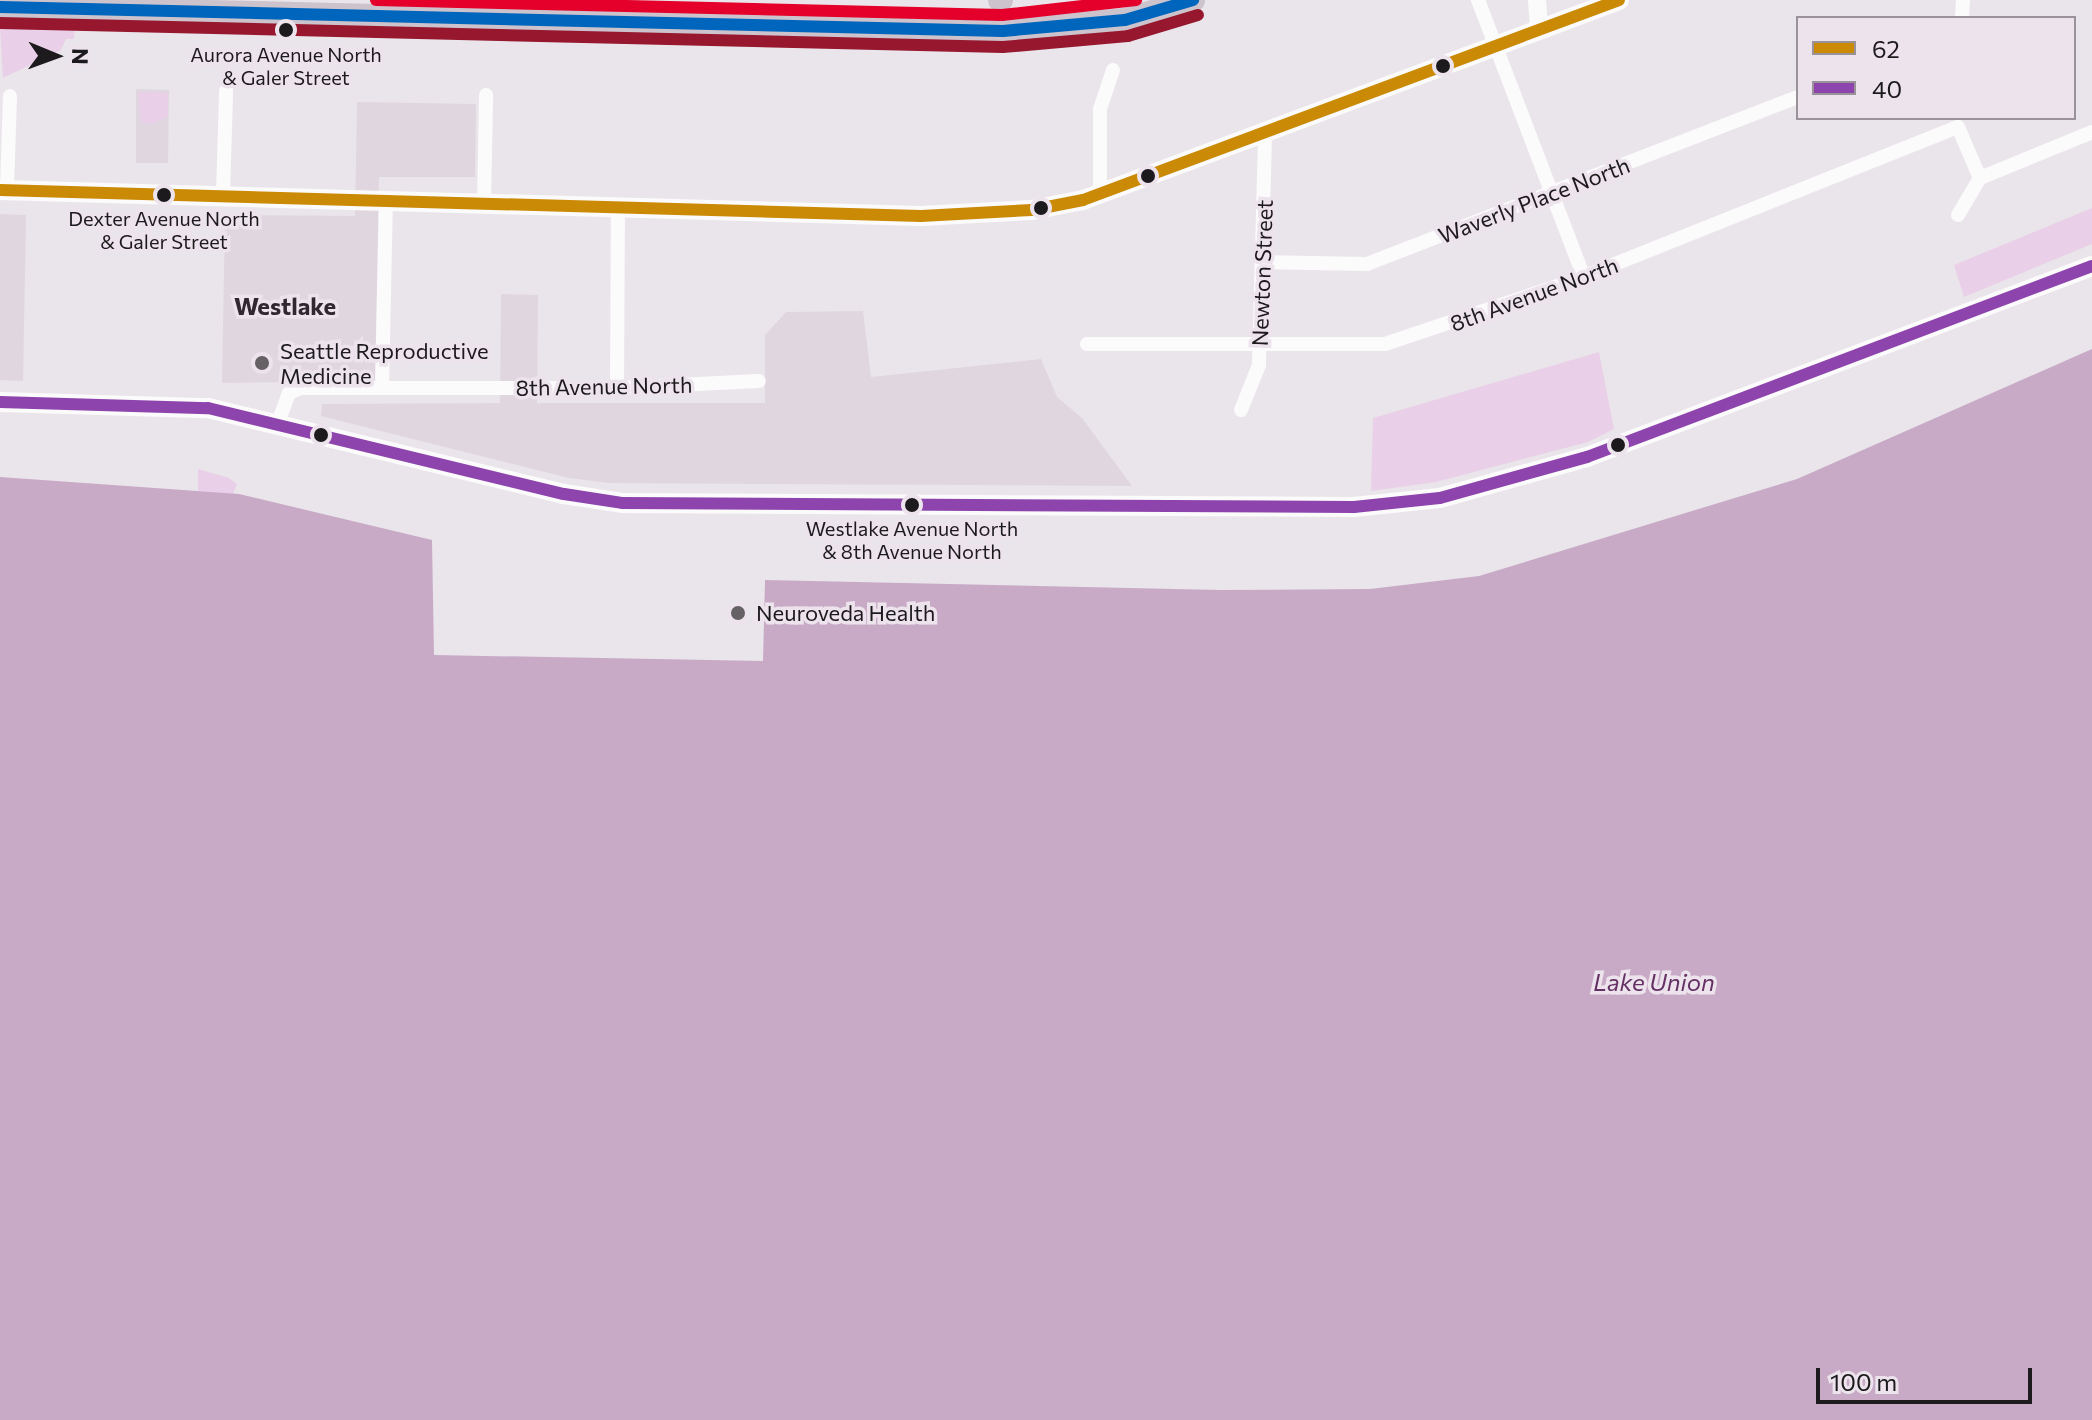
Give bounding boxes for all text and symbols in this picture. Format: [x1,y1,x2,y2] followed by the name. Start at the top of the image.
[16,16,96,96] north arrow
[1796,16,2076,120] legend
[278,22,294,38] marker: Aurora Avenue North & Galer Street
[1872,34,1900,63] text: 62
[190,42,382,89] place label: Aurora Avenue North & Galer Street
[67,48,94,65] text: N
[1435,58,1451,74] unlabelled marker
[1872,74,1902,103] text: 40
[1435,151,1633,249] street label: Waverly Place North
[1140,168,1156,184] unlabelled marker
[156,187,172,203] marker: Dexter Avenue North & Galer Street
[1246,199,1278,347] street label: Newton Street
[1033,200,1049,216] unlabelled marker
[68,206,260,253] place label: Dexter Avenue North & Galer Street
[1446,251,1622,337] street label: 8th Avenue North
[234,292,336,320] district label: Westlake
[280,337,489,388] place label: Seattle Reproductive Medicine
[251,352,273,374] marker: Seattle Reproductive Medicine
[515,371,693,401] street label: 8th Avenue North
[313,427,329,443] unlabelled marker
[1610,437,1626,453] unlabelled marker
[904,497,920,513] marker: Westlake Avenue North & 8th Avenue North
[806,516,1018,563] place label: Westlake Avenue North & 8th Avenue North
[756,600,935,626] place label: Neuroveda Health
[727,602,749,624] marker: Neuroveda Health
[1593,968,1715,996] water label: Lake Union
[1820,1352,2036,1402] scale bar
[1830,1367,1897,1396] text: 100 m

